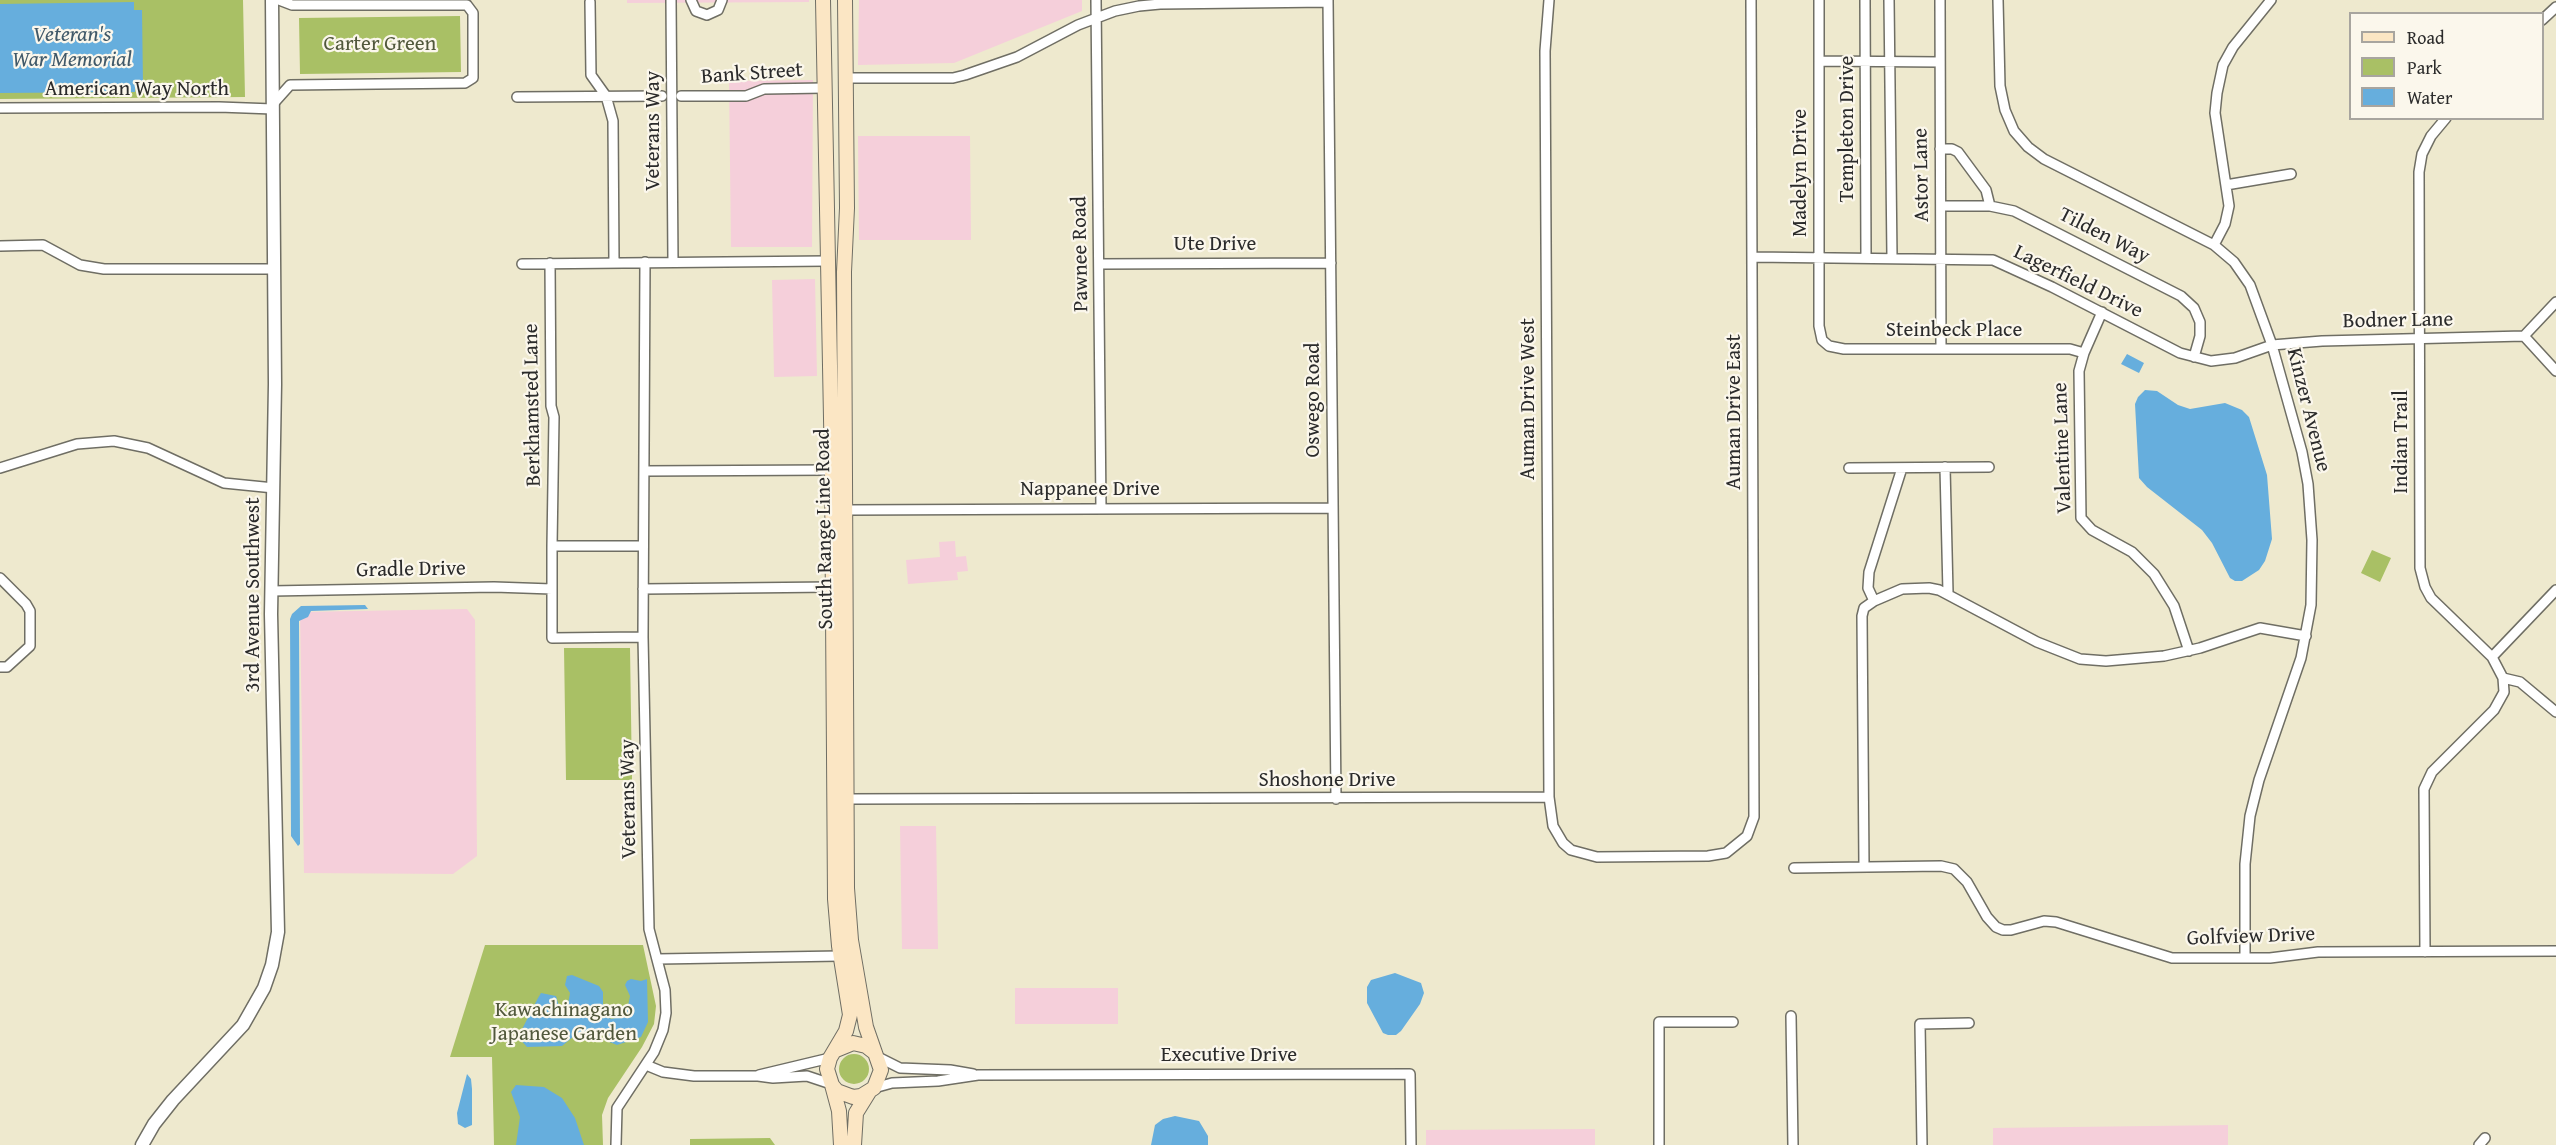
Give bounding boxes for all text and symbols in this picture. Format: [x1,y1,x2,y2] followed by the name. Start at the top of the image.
[2349,12,2544,120] legend
[12,22,132,74] water label: Veteran's War Memorial
[2407,24,2445,51] text: Road
[324,32,436,58] park label: Carter Green
[2407,54,2442,81] text: Park
[1835,56,1861,202] street label: Templeton Drive
[700,58,804,90] street label: Bank Street
[641,71,667,191] street label: Veterans Way
[45,77,229,103] street label: American Way North
[2407,84,2452,111] text: Water
[1788,109,1814,237] street label: Madelyn Drive
[1909,128,1935,222] street label: Astor Lane
[1067,196,1095,312] street label: Pawnee Road
[2054,202,2154,270] street label: Tilden Way
[1174,232,1256,258] street label: Ute Drive
[2009,240,2147,324] street label: Lagerfield Drive
[2343,307,2453,335] street label: Bodner Lane
[1516,318,1542,480] street label: Auman Drive West
[1886,318,2022,344] street label: Steinbeck Place
[519,323,547,487] street label: Berkhamsted Lane
[1722,334,1748,490] street label: Auman Drive East
[1301,342,1327,458] street label: Oswego Road
[2280,345,2336,475] street label: Kinzer Avenue
[2048,382,2078,514] street label: Valentine Lane
[2389,390,2415,494] street label: Indian Trail
[811,428,839,630] street label: South Range Line Road
[1020,477,1160,503] street label: Nappanee Drive
[241,497,267,693] street label: 3rd Avenue Southwest
[356,556,466,584] street label: Gradle Drive
[615,739,643,859] street label: Veterans Way
[1259,768,1395,794] street label: Shoshone Drive
[2186,922,2316,952] street label: Golfview Drive
[491,998,637,1048] park label: Kawachinagano Japanese Garden
[1161,1043,1297,1069] street label: Executive Drive

